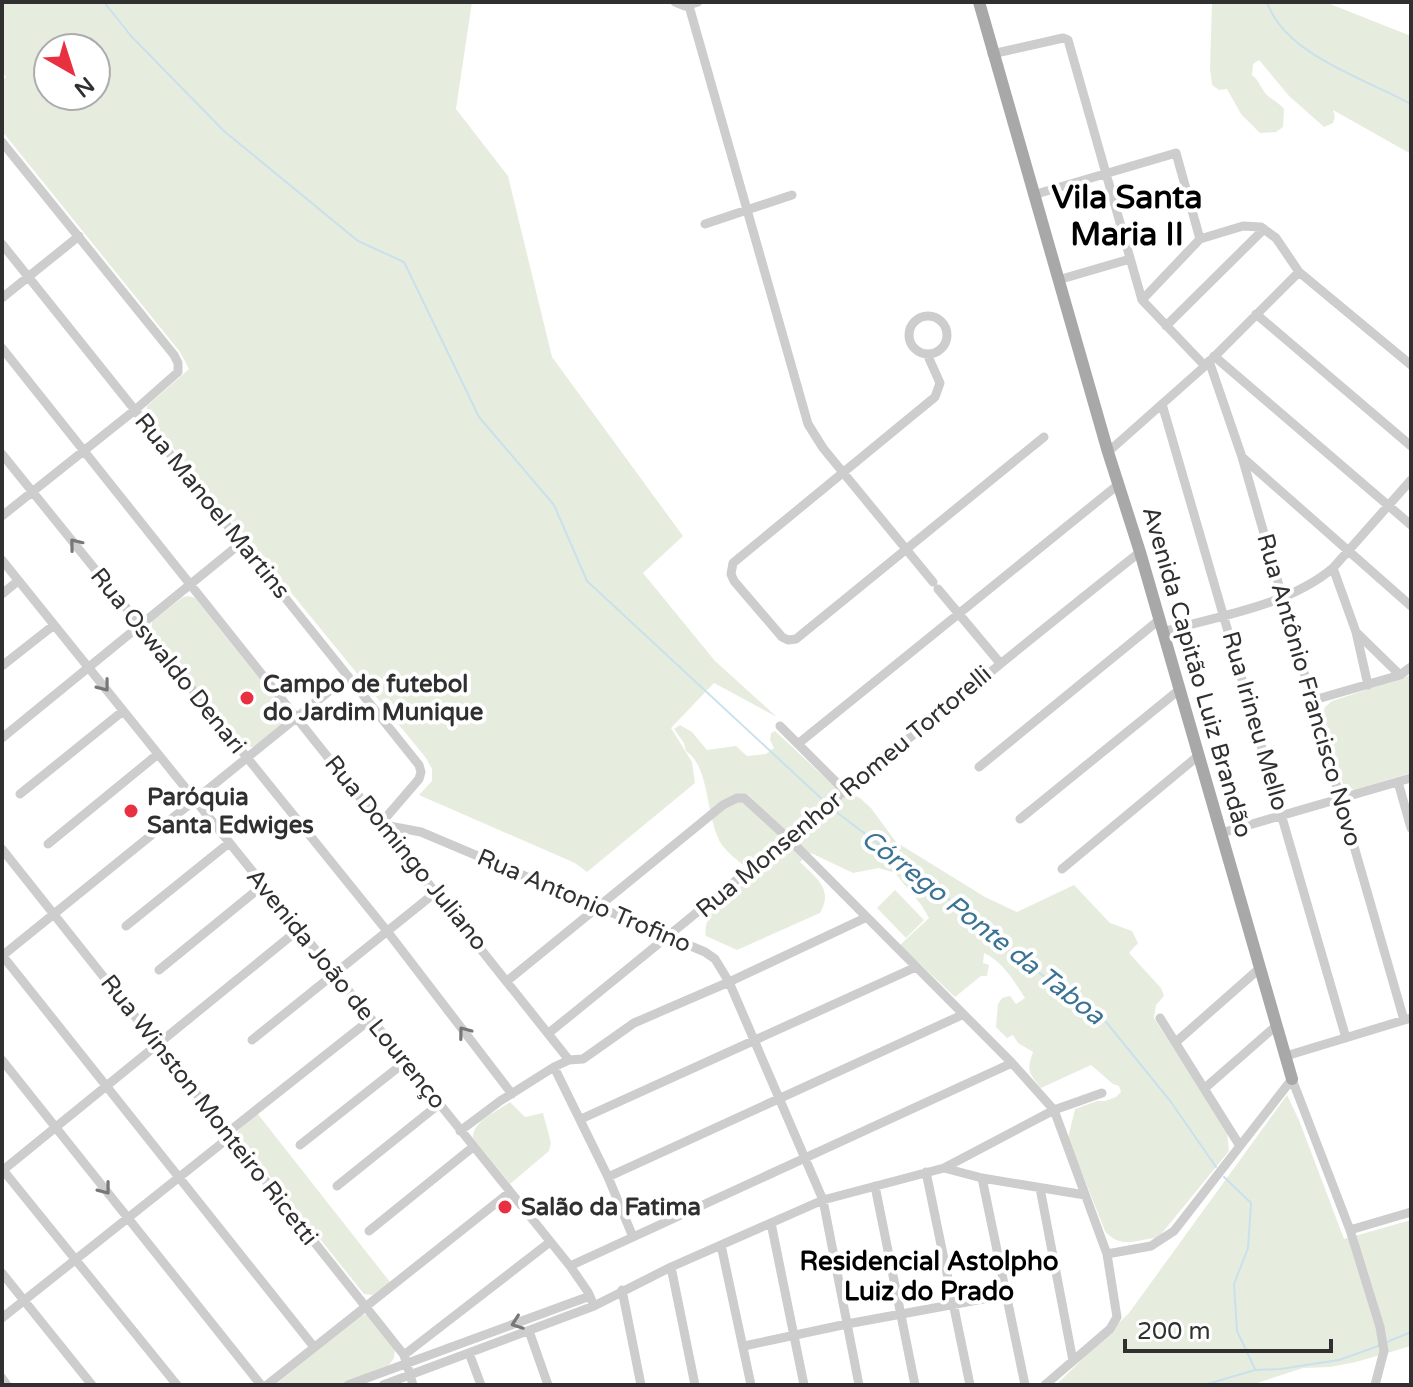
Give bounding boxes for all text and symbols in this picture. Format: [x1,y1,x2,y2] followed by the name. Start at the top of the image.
[32,32,112,112] north arrow
[69,71,99,102] text: N
[1051,179,1203,254] district label: Vila Santa Maria II
[128,407,296,605] street label: Rua Manoel Martins
[1136,503,1258,841] street label: Avenida Capitão Luiz Brandão
[1250,530,1368,850] street label: Rua Antônio Francisco Novo
[70,539,85,554] one-way arrow
[84,562,252,760] street label: Rua Oswaldo Denari
[1216,628,1294,814] street label: Rua Irineu Mello
[690,660,998,924] street label: Rua Monsenhor Romeu Tortorelli
[263,670,484,727] place label: Campo de futebol do Jardim Munique
[94,678,108,692] one-way arrow
[238,689,256,707] marker: Campo de futebol do Jardim Munique
[318,750,494,956] street label: Rua Domingo Juliano
[147,783,314,840] place label: Paróquia Santa Edwiges
[122,802,140,820] marker: Paróquia Santa Edwiges
[856,823,1112,1032] water label: Córrego Ponte da Taboa
[473,843,695,959] street label: Rua Antonio Trofino
[240,863,452,1115] street label: Avenida João de Lourenço
[94,969,324,1251] street label: Rua Winston Monteiro Ricetti
[460,1026,474,1041] one-way arrow
[96,1180,110,1195] one-way arrow
[521,1193,701,1222] place label: Salão da Fatima
[496,1198,514,1216] marker: Salão da Fatima
[799,1246,1059,1307] district label: Residencial Astolpho Luiz do Prado
[1125,1303,1331,1353] scale bar
[511,1313,525,1330] one-way arrow
[1137,1317,1211,1346] text: 200 m

